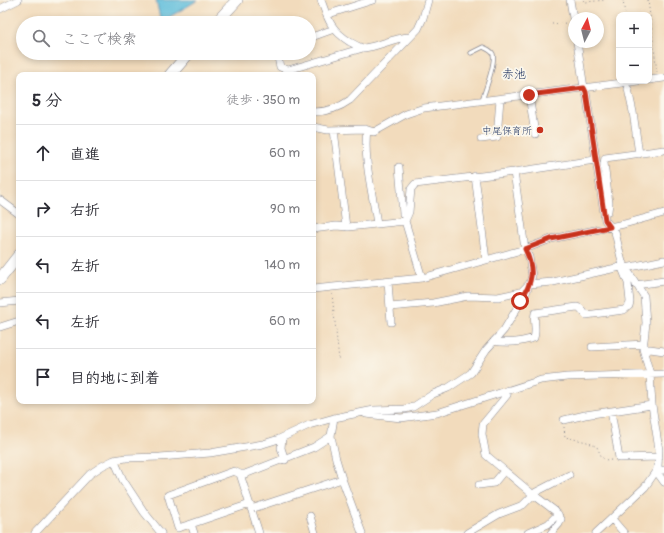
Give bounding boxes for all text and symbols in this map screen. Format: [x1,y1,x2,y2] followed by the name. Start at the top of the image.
[568,12,604,48] north arrow
[616,12,652,84] map controls
[616,12,652,48] button: +
[16,16,316,60] search box
[30,27,52,49] icon: search
[62,30,137,49] text: ここで検索
[616,48,652,84] button: −
[502,67,526,82] district label: 赤池
[520,86,538,104] route end
[32,90,62,111] text: 5 分
[227,92,300,108] text: 徒歩 · 350 m
[482,125,532,137] place label: 中尾保育所
[535,125,545,135] marker: 中尾保育所
[32,142,54,164] icon: ahead
[70,145,100,164] text: 直進
[269,145,300,161] text: 60 m
[32,198,54,220] icon: right
[70,201,100,220] text: 右折
[270,201,300,217] text: 90 m
[32,254,54,276] icon: left
[70,257,100,276] text: 左折
[264,257,300,273] text: 140 m
[511,292,529,310] route start
[32,310,54,332] icon: left
[70,313,100,332] text: 左折
[269,313,300,329] text: 60 m
[32,366,54,388] icon: arrive
[70,369,160,388] text: 目的地に到着

